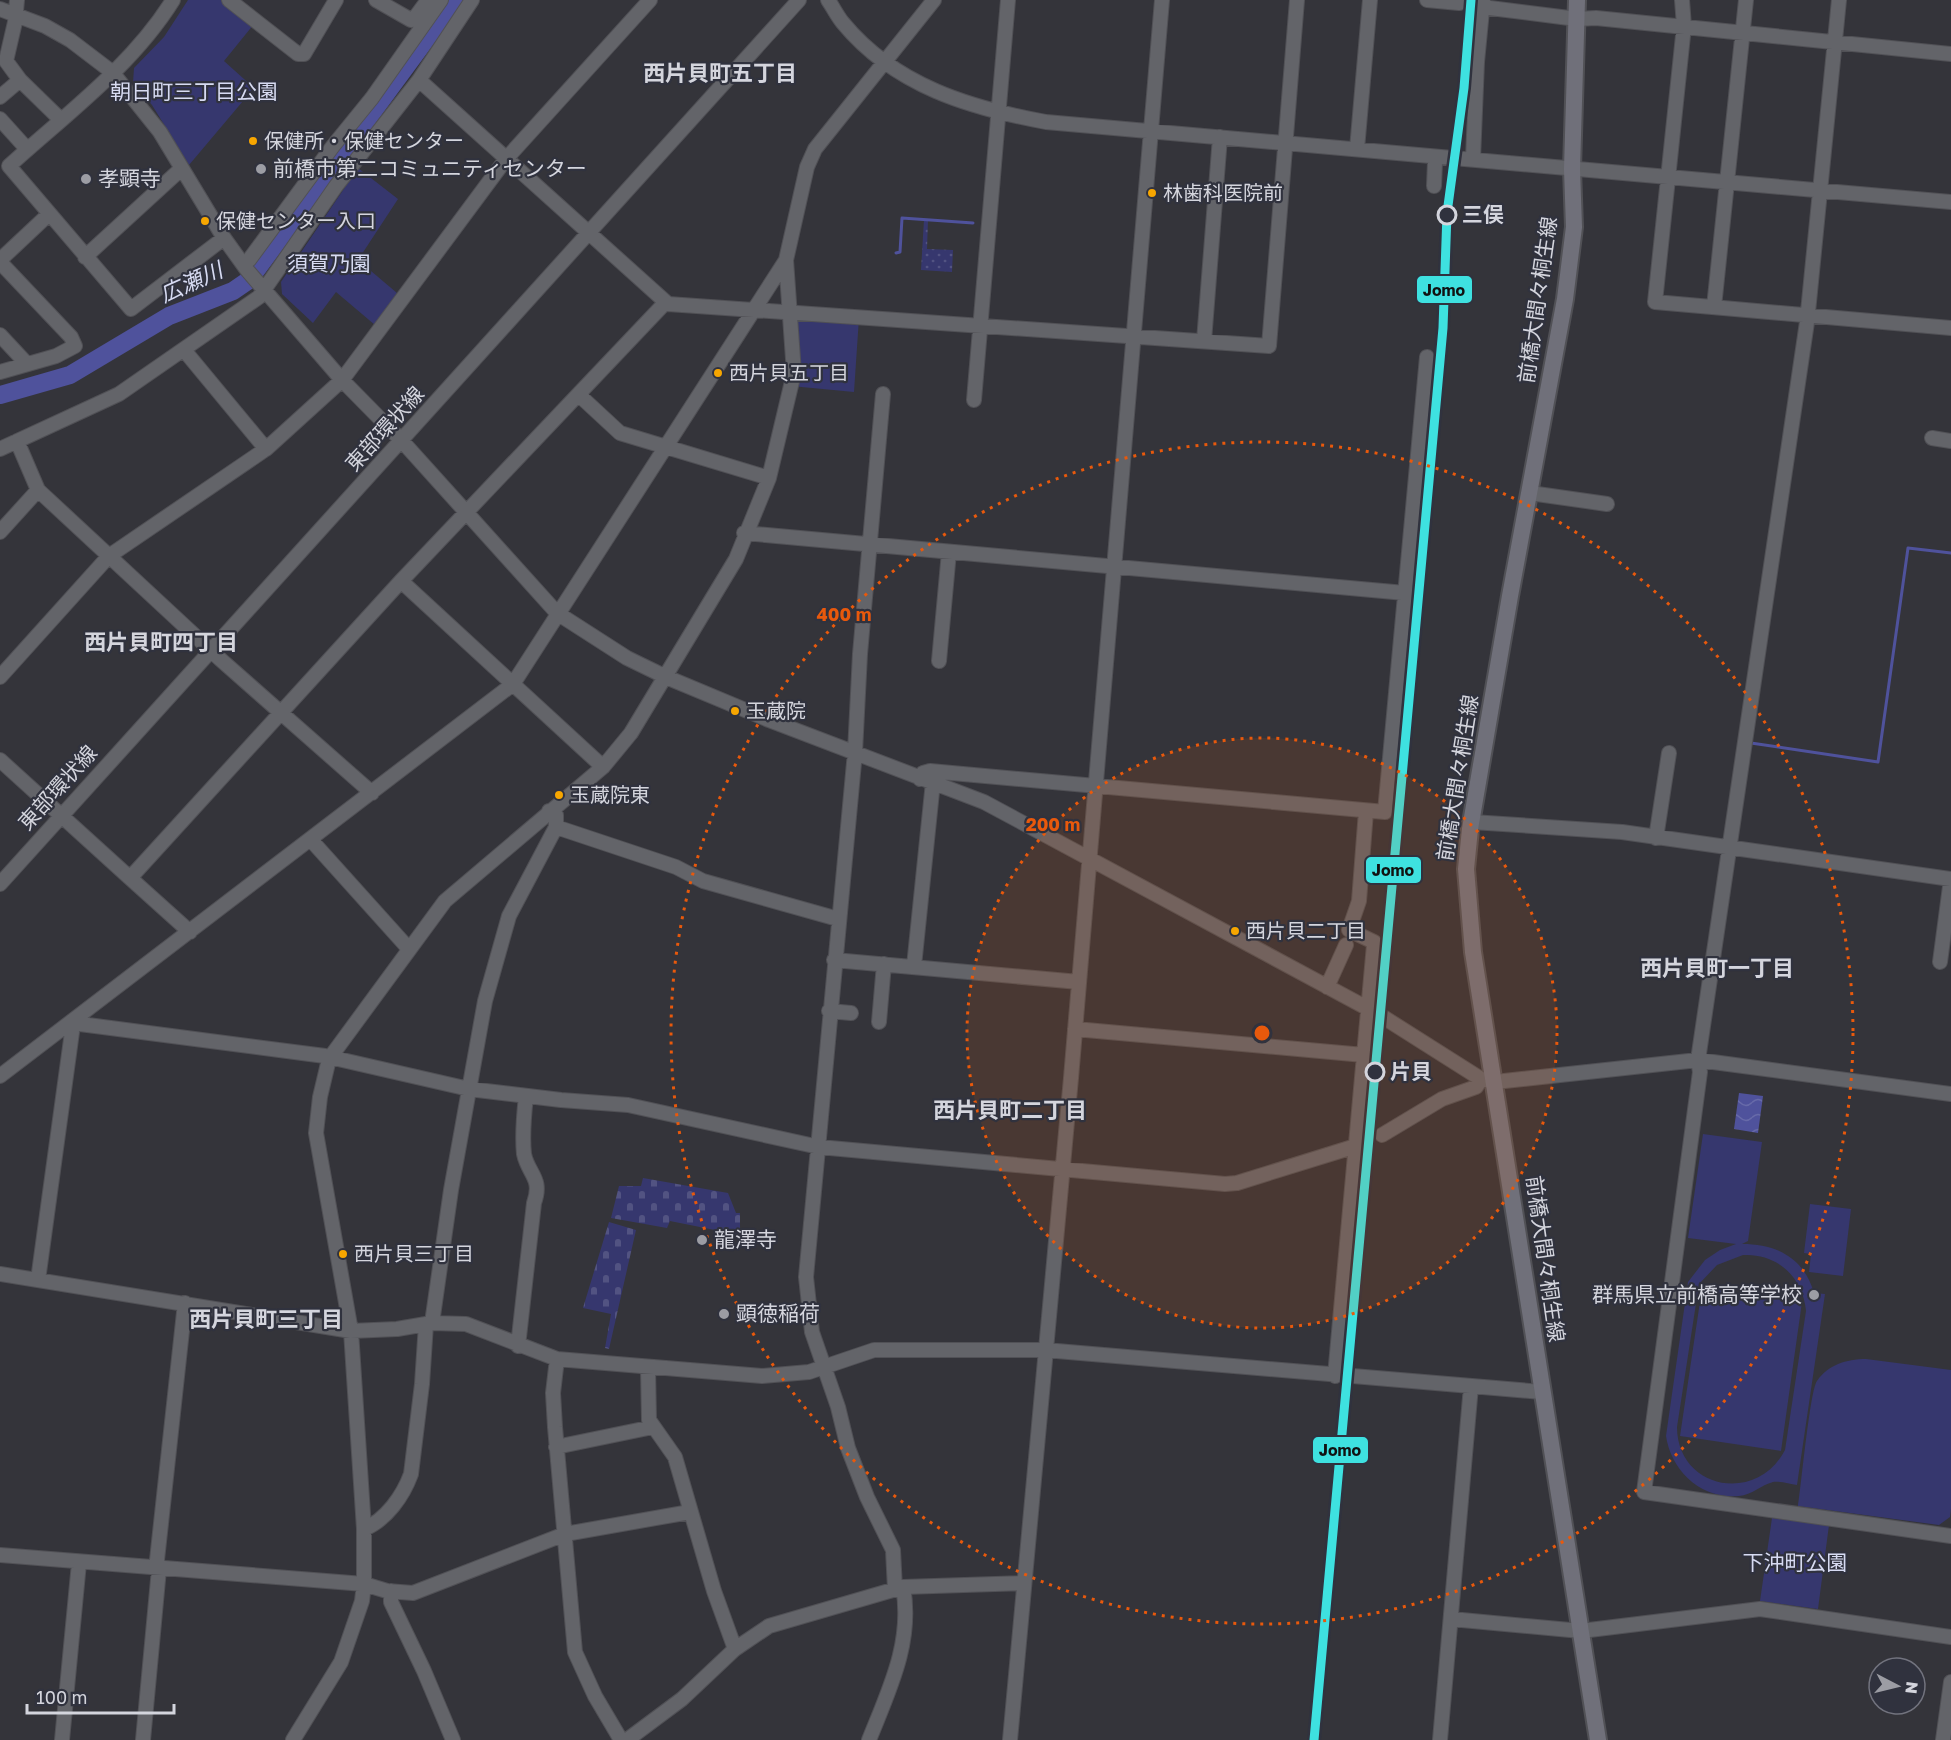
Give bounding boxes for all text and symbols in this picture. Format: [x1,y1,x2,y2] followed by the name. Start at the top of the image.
[643,59,797,86] district label: 西片貝町五丁目
[110,78,278,104] park label: 朝日町三丁目公園
[264,128,464,152] place label: 保健所・保健センター
[247,135,259,147] marker: 保健所・保健センター
[273,155,587,181] place label: 前橋市第二コミュニティセンター
[254,162,268,176] marker: 前橋市第二コミュニティセンター
[98,165,161,191] place label: 孝顕寺
[79,172,93,186] marker: 孝顕寺
[1163,180,1283,204] place label: 林歯科医院前
[1146,187,1158,199] marker: 林歯科医院前
[1462,201,1504,227] place label: 三俣
[1437,205,1457,225] marker: 三俣
[216,208,376,232] place label: 保健センター入口
[199,215,211,227] marker: 保健センター入口
[1512,215,1562,385] street label: 前橋大間々桐生線
[287,250,371,276] park label: 須賀乃園
[155,255,228,307] water label: 広瀬川
[1416,275,1473,304] line badge: Jomo
[1423,280,1466,300] text: Jomo
[729,360,849,384] place label: 西片貝五丁目
[712,367,724,379] marker: 西片貝五丁目
[339,381,429,476] street label: 東部環状線
[817,603,871,625] text: 400 m
[84,628,238,655] district label: 西片貝町四丁目
[1431,693,1483,863] street label: 前橋大間々桐生線
[746,698,806,722] place label: 玉蔵院
[729,705,741,717] marker: 玉蔵院
[12,740,102,835] street label: 東部環状線
[570,782,650,806] place label: 玉蔵院東
[553,789,565,801] marker: 玉蔵院東
[1026,813,1080,835] text: 200 m
[1365,856,1422,884] line badge: Jomo
[1372,860,1415,880] text: Jomo
[1246,918,1366,942] place label: 西片貝二丁目
[1229,925,1241,937] marker: 西片貝二丁目
[1640,954,1794,981] district label: 西片貝町一丁目
[1252,1023,1272,1043] centre of rings
[1390,1058,1432,1084] place label: 片貝
[1365,1062,1385,1082] marker: 片貝
[933,1096,1087,1123] district label: 西片貝町二丁目
[1521,1174,1571,1344] street label: 前橋大間々桐生線
[714,1226,777,1252] place label: 龍澤寺
[695,1233,709,1247] marker: 龍澤寺
[354,1241,474,1265] place label: 西片貝三丁目
[337,1248,349,1260] marker: 西片貝三丁目
[1592,1281,1802,1307] place label: 群馬県立前橋高等学校
[1807,1288,1821,1302] marker: 群馬県立前橋高等学校
[736,1300,820,1326] place label: 顕徳稲荷
[189,1305,343,1332] district label: 西片貝町三丁目
[717,1307,731,1321] marker: 顕徳稲荷
[1312,1436,1369,1464] line badge: Jomo
[1319,1440,1362,1460] text: Jomo
[1743,1549,1848,1575] park label: 下沖町公園
[1867,1656,1927,1716] north arrow
[27,1677,174,1715] scale bar
[1901,1681,1923,1695] text: N
[36,1686,87,1708] text: 100 m

